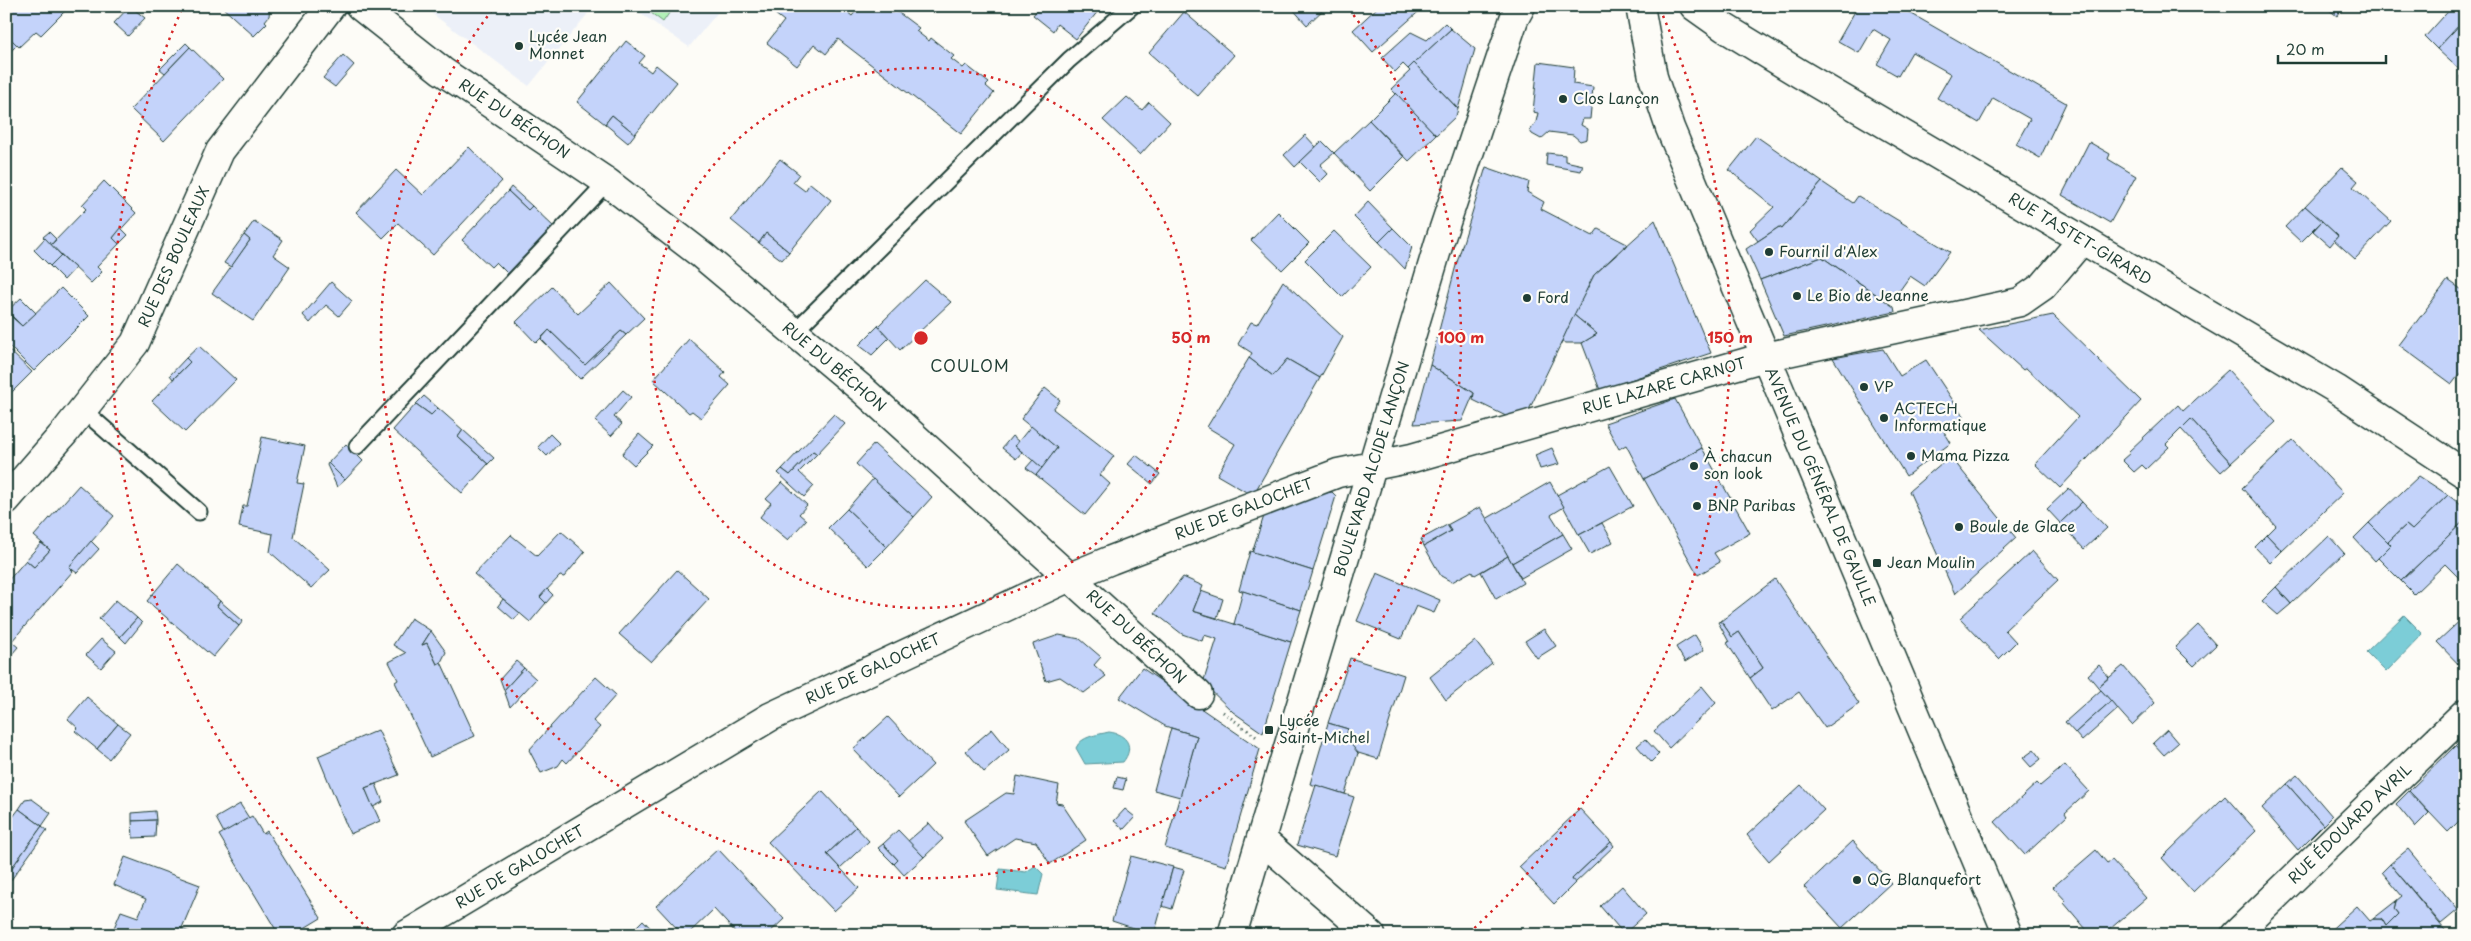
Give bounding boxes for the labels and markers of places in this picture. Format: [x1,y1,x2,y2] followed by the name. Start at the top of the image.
[529,24,607,64] place label: Lycée Jean Monnet
[513,40,525,52] marker: Lycée Jean Monnet
[1573,86,1659,109] place label: Clos Lançon
[1557,93,1569,105] marker: Clos Lançon
[1779,239,1878,262] place label: Fournil d'Alex
[1763,246,1775,258] marker: Fournil d'Alex
[1807,283,1929,306] place label: Le Bio de Jeanne
[1537,285,1569,308] place label: Ford
[1791,290,1803,302] marker: Le Bio de Jeanne
[1521,292,1533,304] marker: Ford
[912,329,930,347] centre of rings
[1874,374,1894,397] place label: VP
[1858,381,1870,393] marker: VP
[1894,396,1987,436] place label: ACTECH Informatique
[1878,412,1890,424] marker: ACTECH Informatique
[1921,443,2010,466] place label: Mama Pizza
[1704,444,1772,484] place label: À chacun son look
[1905,450,1917,462] marker: Mama Pizza
[1688,460,1700,472] marker: À chacun son look
[1707,493,1796,516] place label: BNP Paribas
[1691,500,1703,512] marker: BNP Paribas
[1969,514,2076,537] place label: Boule de Glace
[1953,521,1965,533] marker: Boule de Glace
[1887,550,1975,573] place label: Jean Moulin
[1871,557,1883,569] marker: Jean Moulin
[1279,708,1370,748] place label: Lycée Saint-Michel
[1263,724,1275,736] marker: Lycée Saint-Michel
[1867,867,1981,890] place label: QG Blanquefort
[1851,874,1863,886] marker: QG Blanquefort

